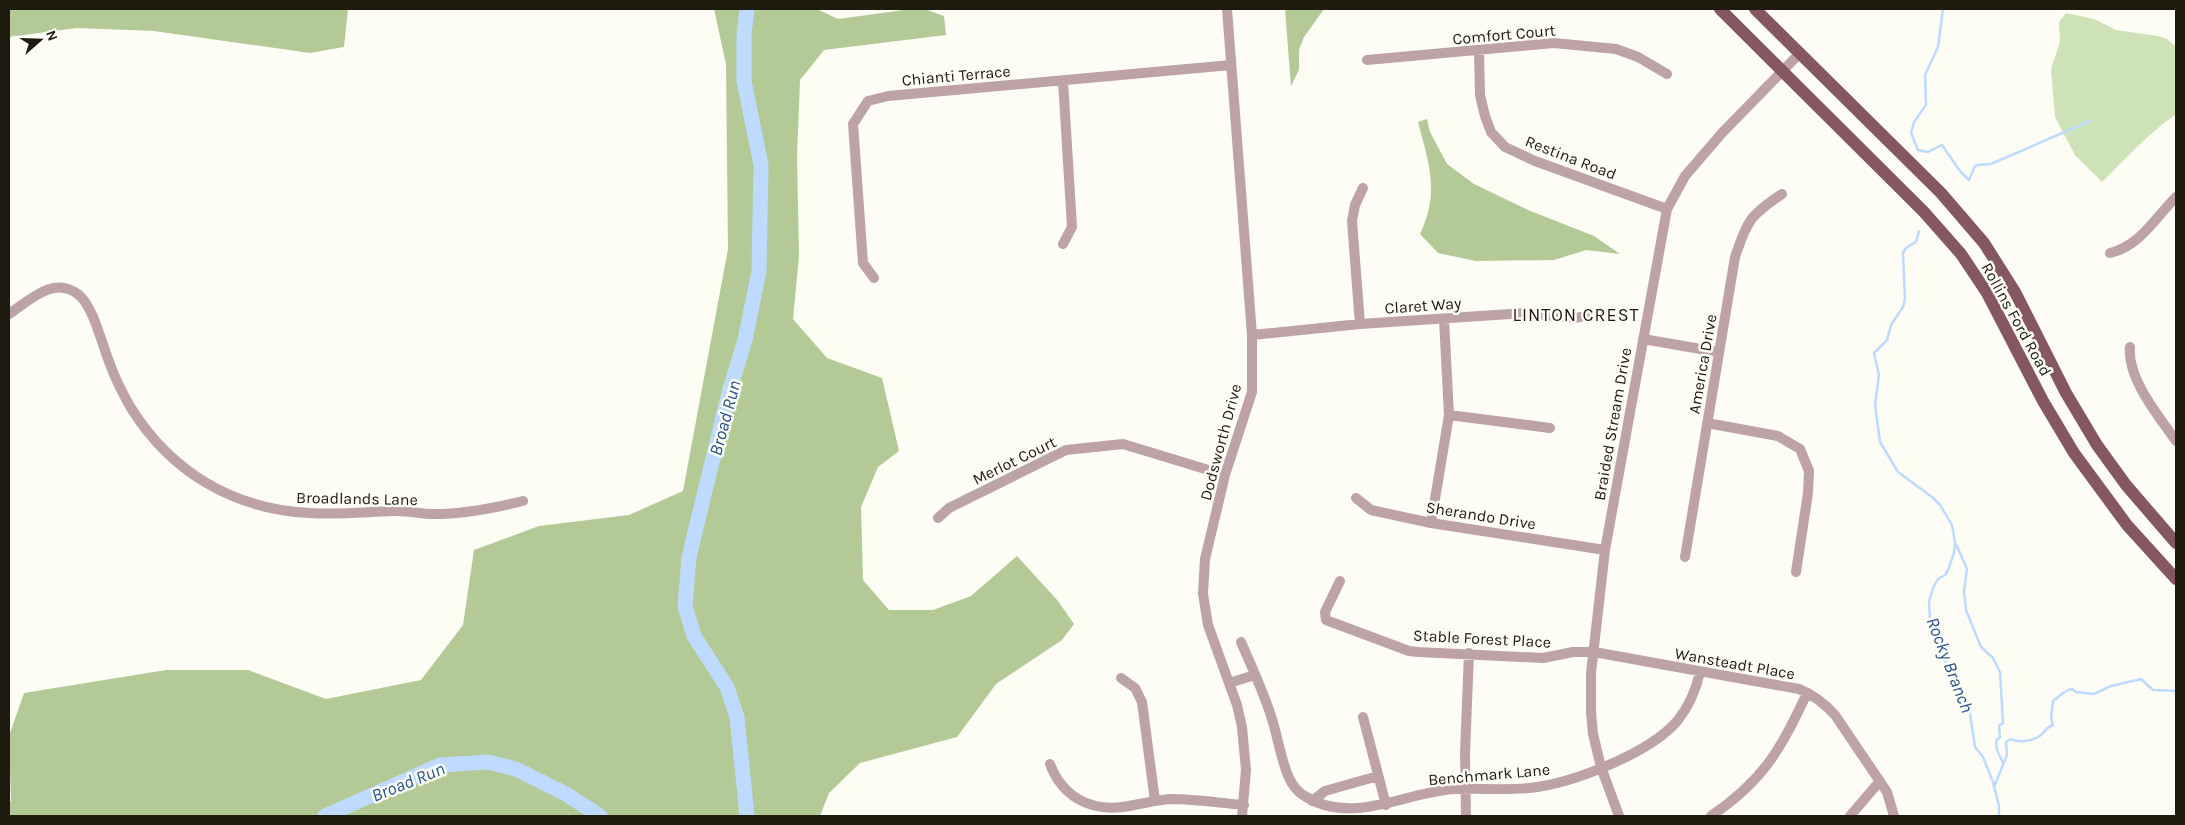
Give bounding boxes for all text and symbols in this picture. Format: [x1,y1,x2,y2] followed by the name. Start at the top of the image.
[15,15,65,65] north arrow
[1452,21,1556,48] street label: Comfort Court
[42,28,61,43] text: N
[901,61,1011,90] street label: Chianti Terrace
[1522,131,1619,184] street label: Restina Road
[1978,259,2056,379] street label: Rollins Ford Road
[1384,293,1463,318] street label: Claret Way
[1512,304,1640,326] district label: LINTON CREST
[1684,313,1721,416] street label: America Drive
[1590,346,1635,502] street label: Braided Stream Drive
[704,378,746,458] water label: Broad Run
[1196,382,1245,503] street label: Dodsworth Drive
[969,432,1059,489] street label: Merlot Court
[296,488,418,509] street label: Broadlands Lane
[1425,497,1537,534] street label: Sherando Drive
[1922,614,1978,716] water label: Rocky Branch
[1413,625,1551,652] street label: Stable Forest Place
[1673,644,1796,683] street label: Wansteadt Place
[368,757,448,807] water label: Broad Run
[1427,760,1551,789] street label: Benchmark Lane

